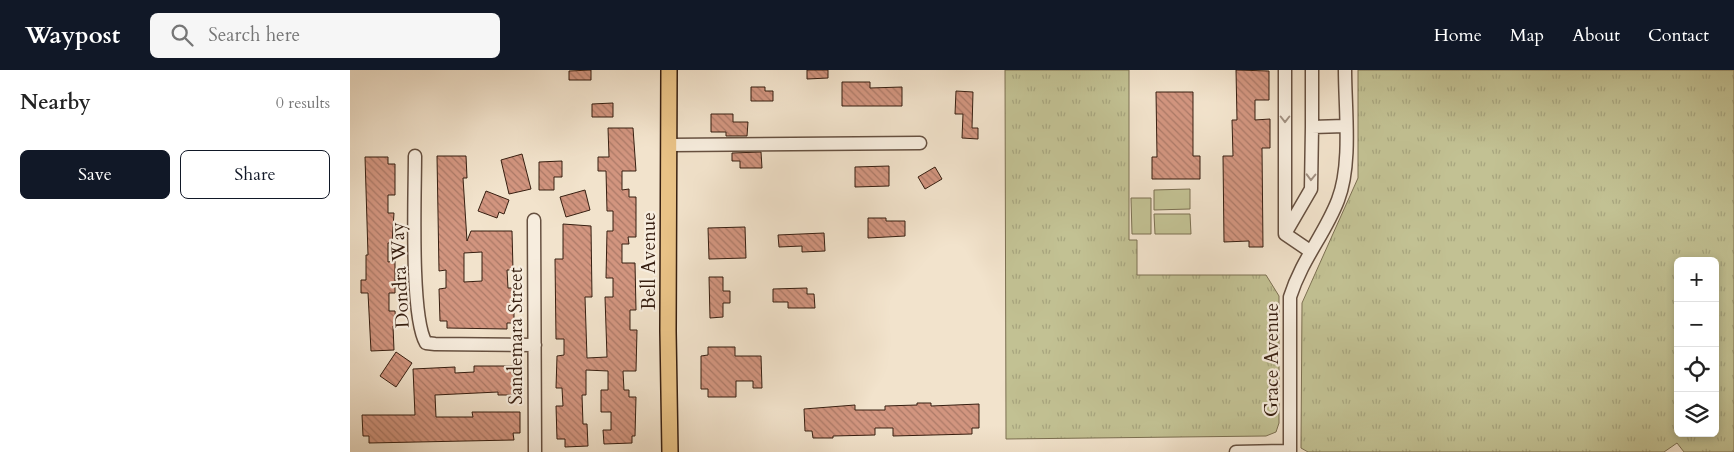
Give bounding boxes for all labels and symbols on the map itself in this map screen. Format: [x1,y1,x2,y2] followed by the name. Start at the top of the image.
[1280,115,1290,123] one-way arrow
[1306,174,1316,182] one-way arrow
[636,212,662,310] street label: Bell Avenue
[384,221,416,329] street label: Dondra Way
[503,267,529,405] street label: Sandemara Street
[1259,303,1285,417] street label: Grace Avenue

